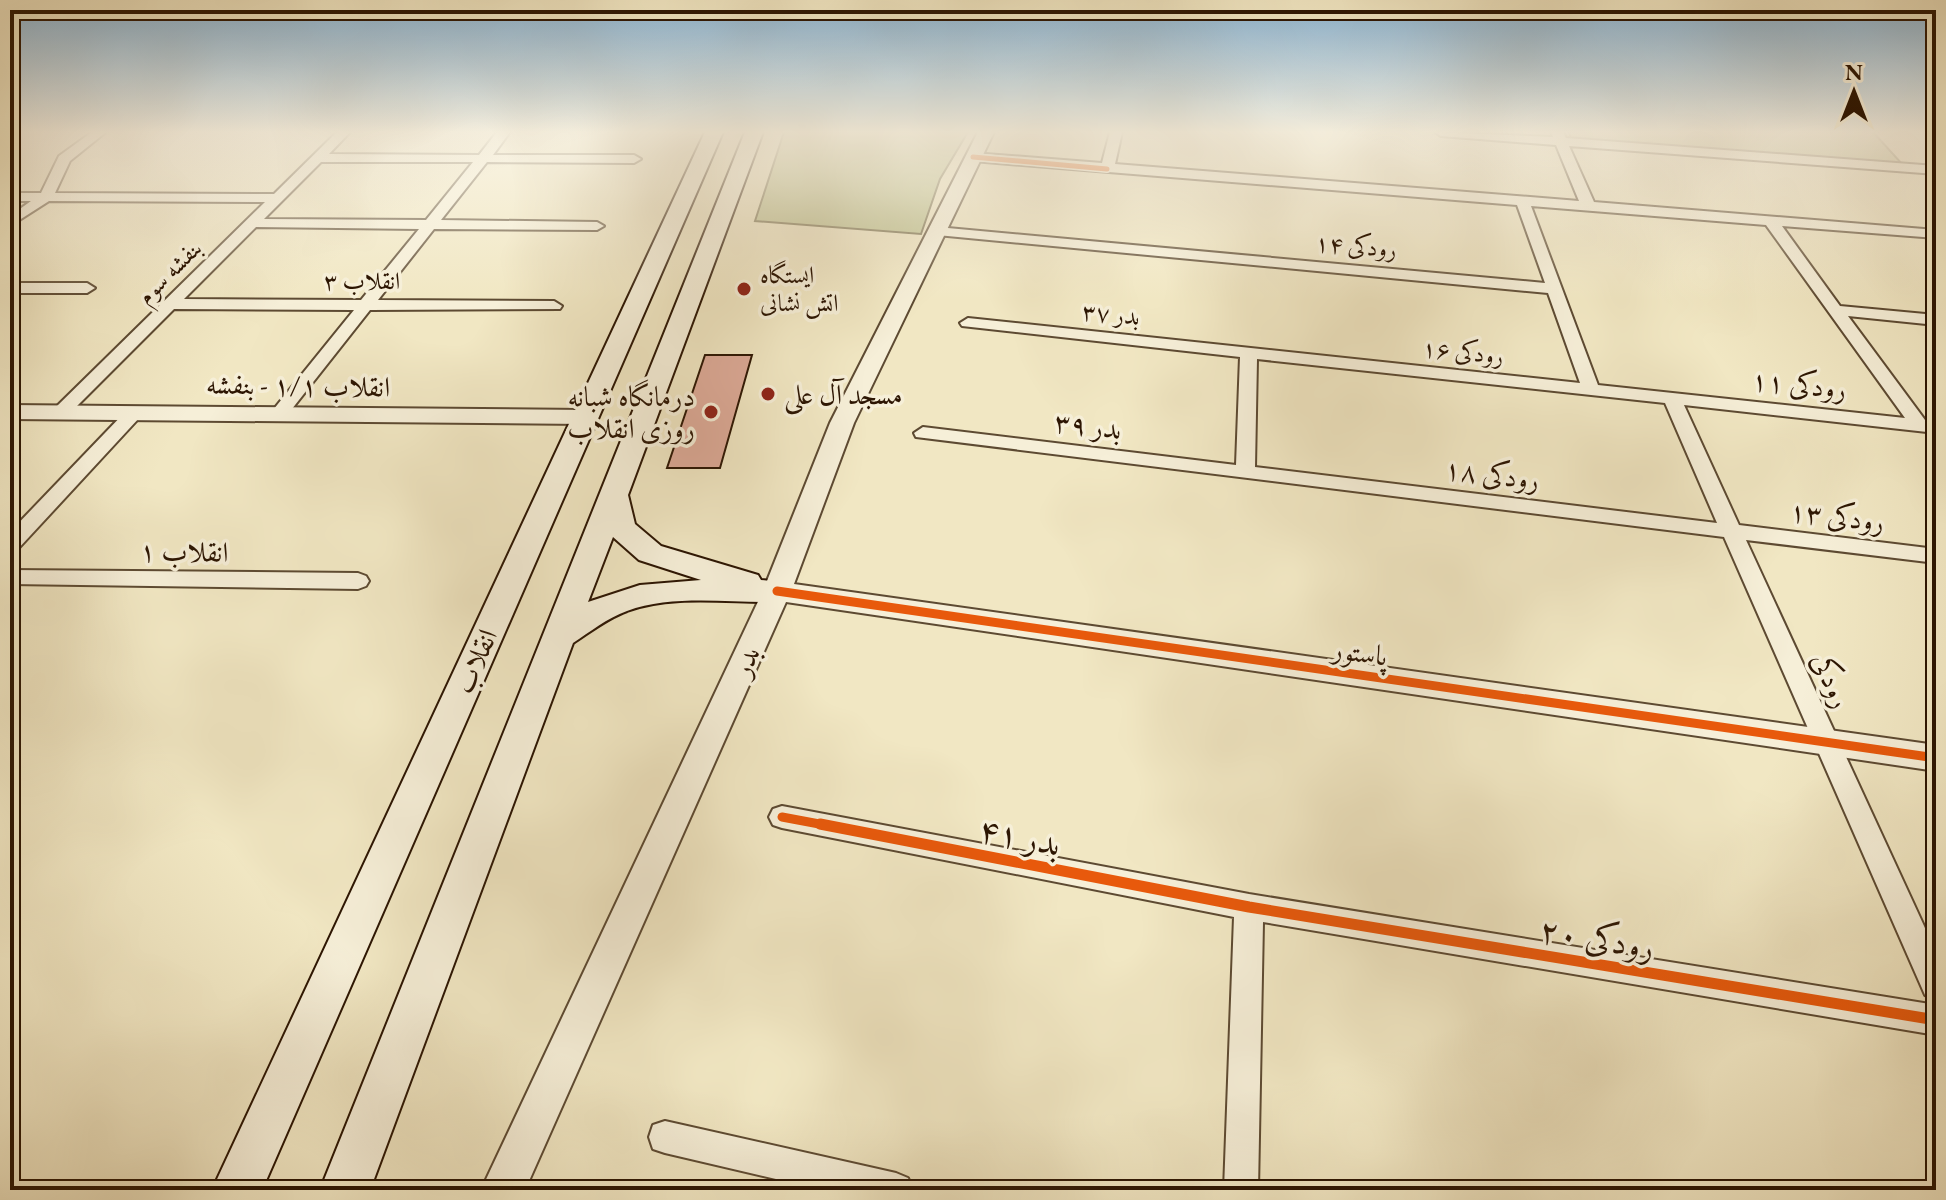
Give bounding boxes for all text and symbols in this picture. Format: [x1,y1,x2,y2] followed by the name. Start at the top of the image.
[1814,52,1894,132] north arrow
[1845,58,1863,87] text: N
[1314,226,1398,265] street label: رودکی ۱۴
[130,233,212,315] street label: بنفشه سوم
[760,259,839,319] place label: ایستگاه اتش نشانی
[324,265,400,296] street label: انقلاب ۳
[735,280,753,298] marker: ایستگاه اتش نشانی
[1081,295,1142,332] street label: بدر ۳۷
[1421,332,1505,371] street label: رودکی ۱۶
[1750,361,1848,407] street label: رودکی ۱۱
[206,365,390,405] street label: انقلاب ۱/۱ - بنفشه
[784,376,903,415] place label: مسجد آل علی
[567,378,695,446] place label: درمانگاه شبانه روزی انقلاب
[759,385,777,403] marker: مسجد آل علی
[702,403,720,421] marker: درمانگاه شبانه روزی انقلاب
[1052,403,1124,447] street label: بدر ۳۹
[1442,450,1542,498] street label: رودکی ۱۸
[1787,492,1887,540] street label: رودکی ۱۳
[139,532,229,570] street label: انقلاب ۱
[445,623,505,699] street label: انقلاب
[1327,630,1392,677] street label: پاستور
[721,640,767,684] street label: بدر
[1804,647,1860,713] street label: رودکی
[975,807,1065,865] street label: بدر ۴۱
[1536,907,1658,969] street label: رودکی ۲۰

